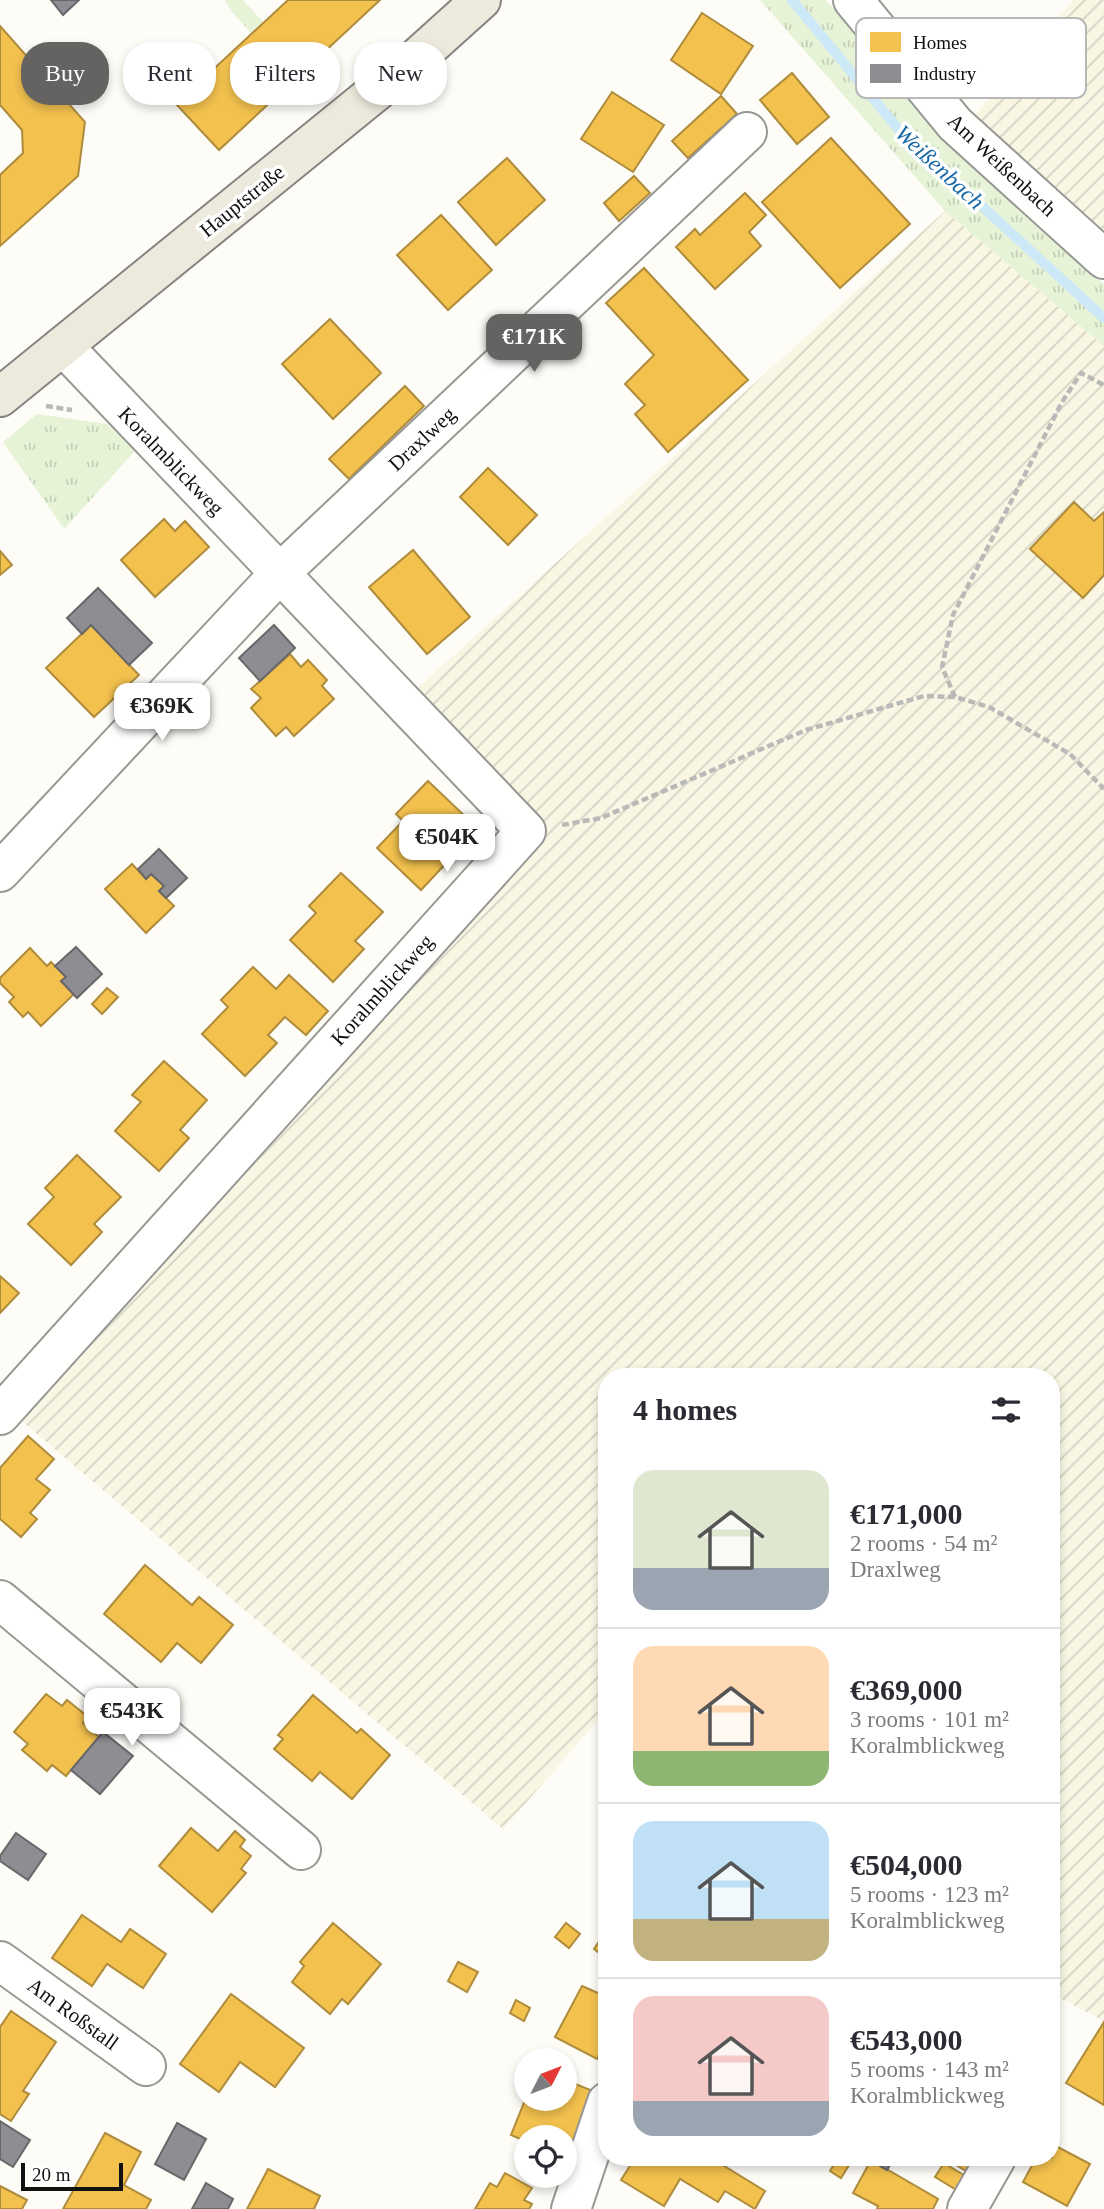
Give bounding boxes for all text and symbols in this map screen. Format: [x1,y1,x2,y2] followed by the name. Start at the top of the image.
[856,18,1086,98] legend
[913,32,967,53] text: Homes
[21,42,109,105] chip: Buy
[123,42,216,105] chip: Rent
[230,42,340,105] chip: Filters
[354,42,447,105] chip: New
[913,63,977,84] text: Industry
[943,109,1062,222] street label: Am Weißenbach
[890,120,989,215] water label: Weißenbach
[195,160,289,242] street label: Hauptstraße
[485,314,583,374] pin: €171K
[502,324,566,349] text: €171K
[113,402,229,520] street label: Koralmblickweg
[384,402,461,476] street label: Draxlweg
[113,684,211,743] pin: €369K
[130,693,194,718] text: €369K
[398,814,496,874] pin: €504K
[415,824,479,849] text: €504K
[326,929,438,1050] street label: Koralmblickweg
[987,1391,1025,1429] icon: filters
[633,1393,737,1426] text: 4 homes
[850,1497,963,1530] text: €171,000
[689,1498,773,1582] icon: home
[850,1531,997,1556] text: 2 rooms · 54 m²
[850,1557,941,1582] text: Draxlweg
[850,1673,963,1706] text: €369,000
[689,1674,773,1758] icon: home
[83,1688,181,1748] pin: €543K
[100,1698,164,1723] text: €543K
[850,1707,1009,1732] text: 3 rooms · 101 m²
[850,1733,1005,1758] text: Koralmblickweg
[850,1848,963,1881] text: €504,000
[689,1849,773,1933] icon: home
[850,1882,1009,1907] text: 5 rooms · 123 m²
[850,1908,1005,1933] text: Koralmblickweg
[23,1973,123,2055] street label: Am Roßstall
[850,2023,963,2056] text: €543,000
[689,2024,773,2108] icon: home
[514,2048,578,2110] north arrow
[514,2048,577,2188] map controls
[850,2057,1009,2082] text: 5 rooms · 143 m²
[850,2083,1005,2108] text: Koralmblickweg
[514,2125,577,2188] button: locate
[21,2160,122,2192] scale bar
[32,2164,71,2185] text: 20 m

